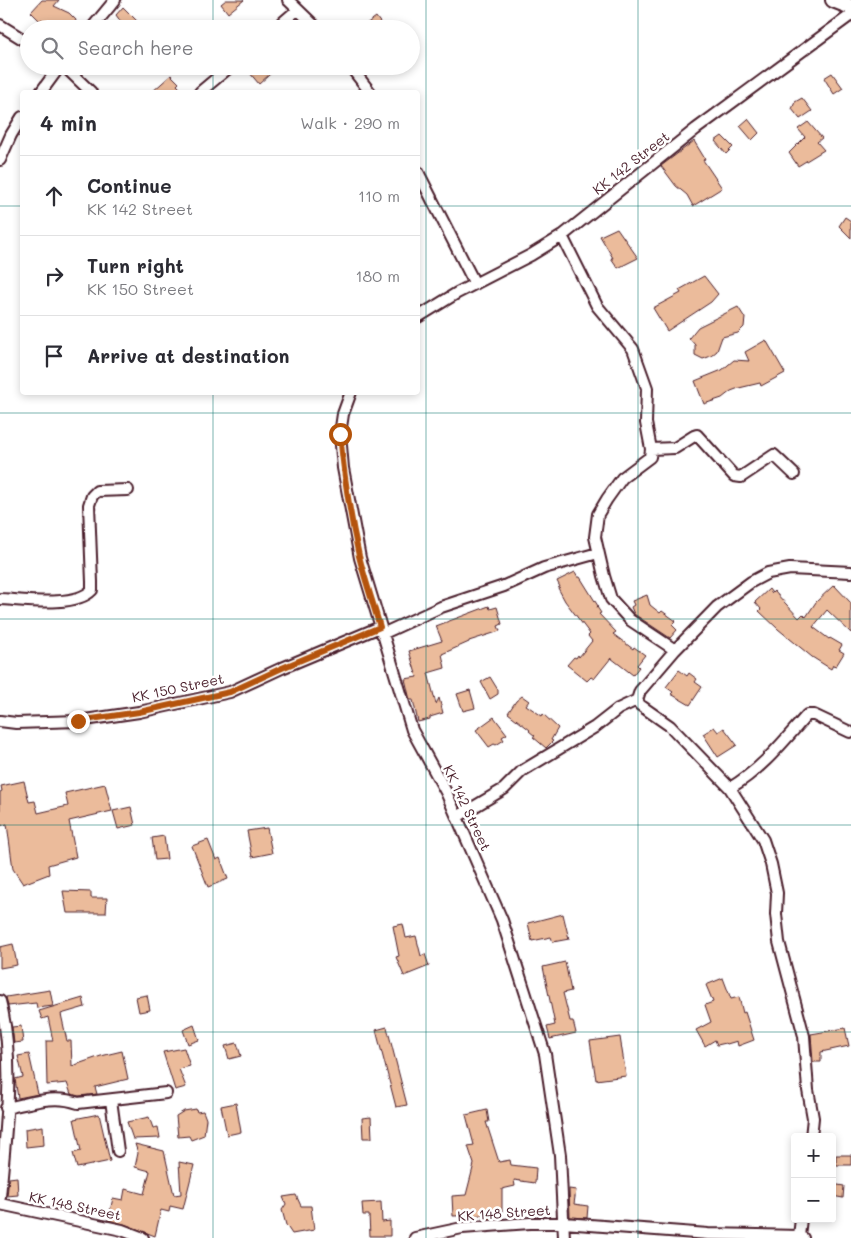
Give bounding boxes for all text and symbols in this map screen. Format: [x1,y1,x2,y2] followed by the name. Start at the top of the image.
[20,20,420,75] search box
[38,34,66,62] icon: search
[78,35,194,60] text: Search here
[40,109,97,136] text: 4 min
[300,112,400,133] text: Walk · 290 m
[588,127,673,199] street label: KK 142 Street
[87,173,172,198] text: Continue
[40,182,68,210] icon: ahead
[358,185,400,206] text: 110 m
[87,198,193,219] text: KK 142 Street
[87,253,184,278] text: Turn right
[40,262,68,290] icon: right
[355,265,400,286] text: 180 m
[87,278,194,299] text: KK 150 Street
[40,342,68,370] icon: arrive
[87,343,290,368] text: Arrive at destination
[329,423,352,446] route start
[130,668,226,707] street label: KK 150 Street
[67,710,90,733] route end
[439,762,496,854] street label: KK 142 Street
[791,1133,836,1223] map controls
[791,1133,836,1178] button: +
[791,1178,836,1223] button: −
[27,1187,123,1225] street label: KK 148 Street
[457,1200,551,1225] street label: KK 148 Street

